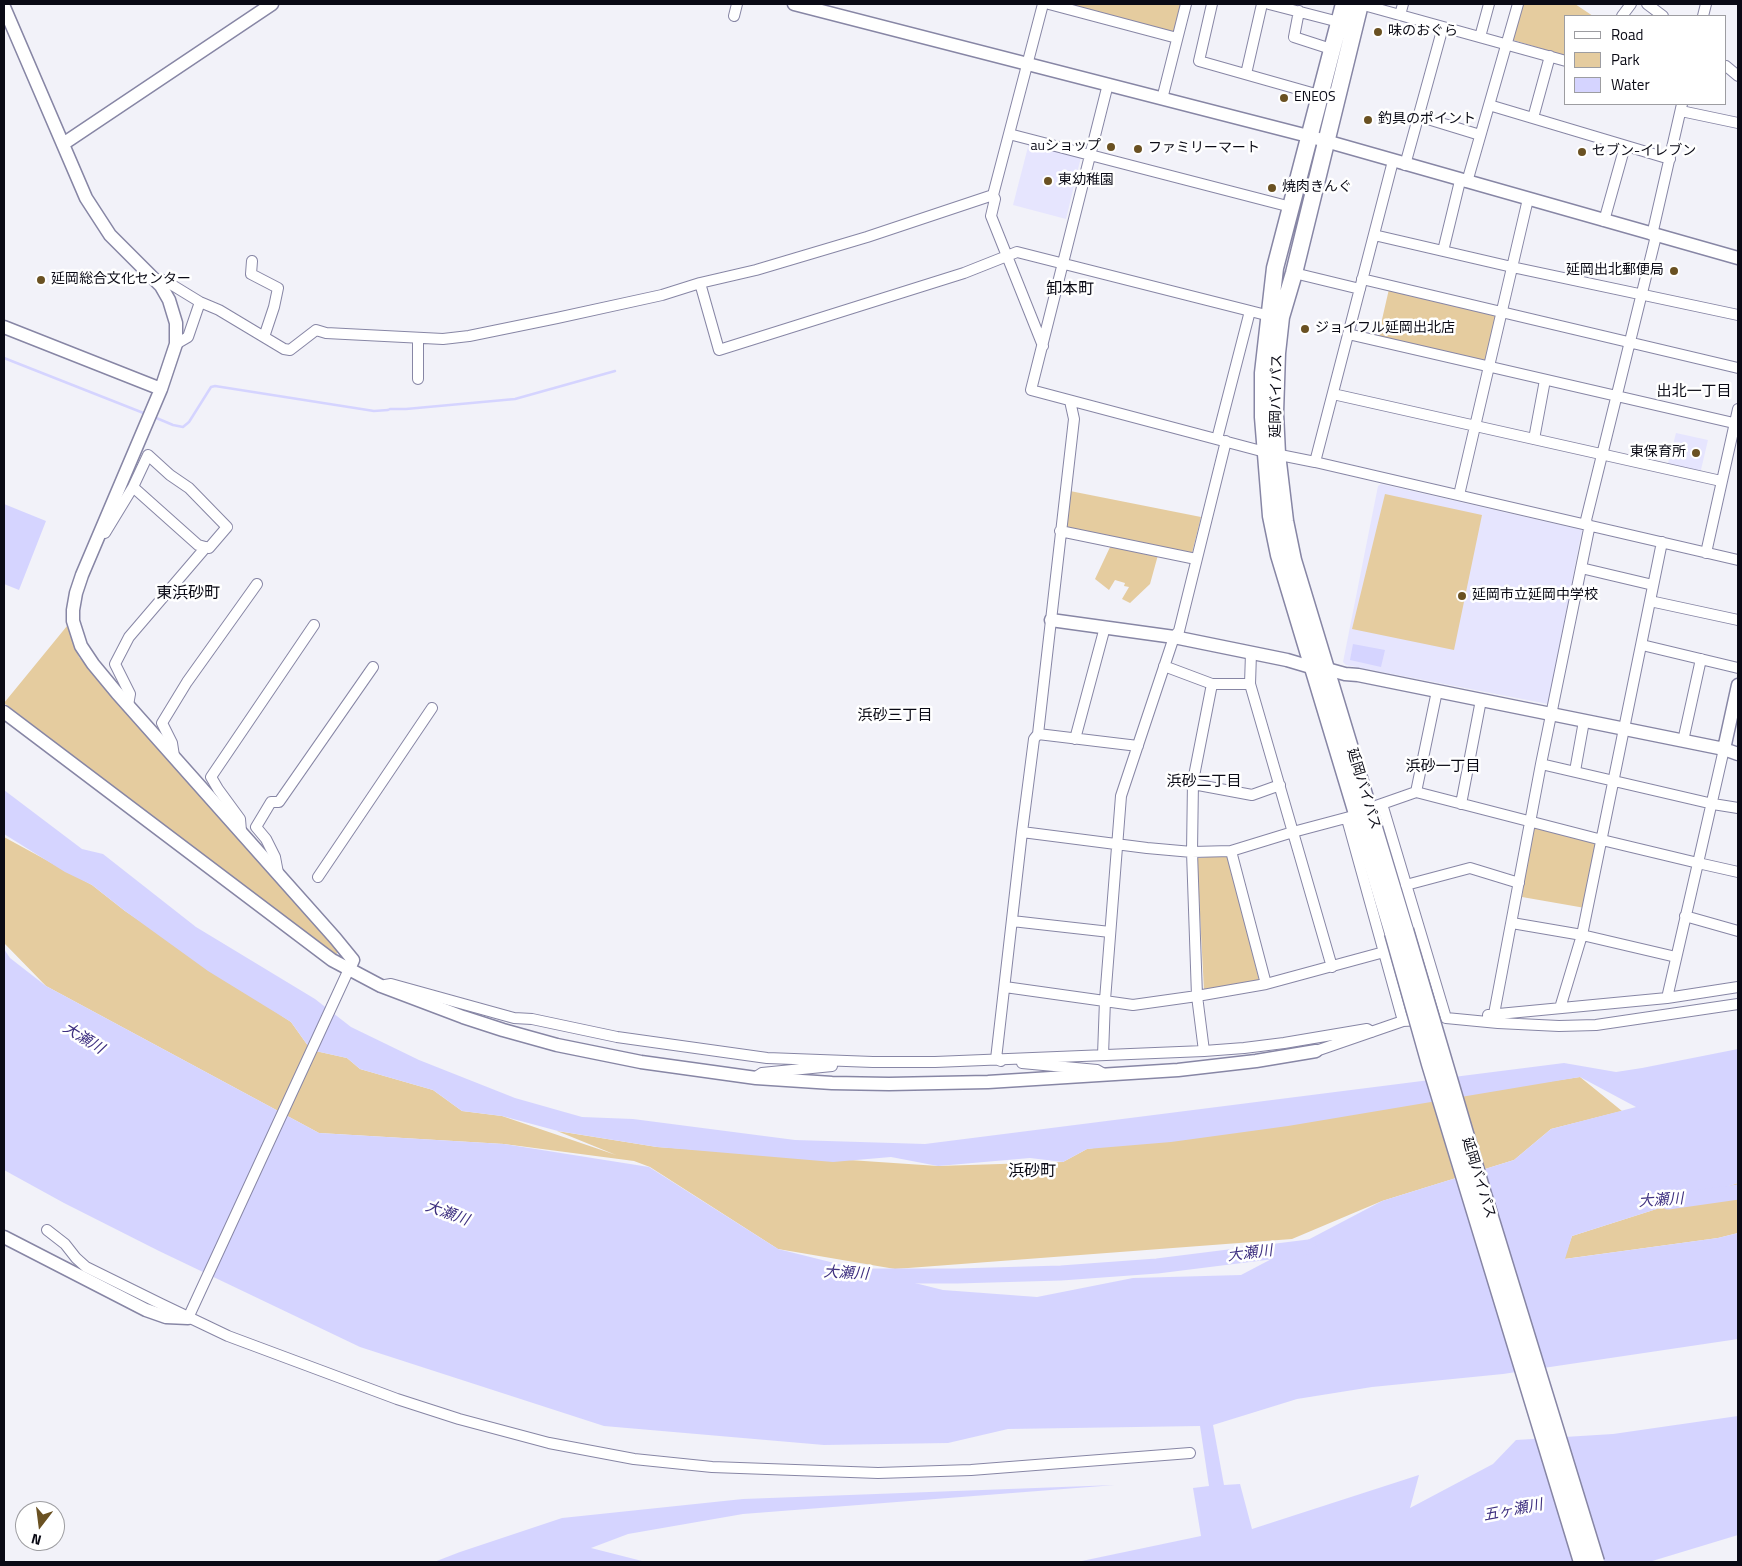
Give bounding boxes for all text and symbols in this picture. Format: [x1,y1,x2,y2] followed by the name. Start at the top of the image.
[1564,15,1727,105] legend
[1611,23,1643,46] text: Road
[1388,24,1458,40] place label: 味のおぐら
[1372,26,1384,38] marker: 味のおぐら
[1611,48,1640,71] text: Park
[1611,73,1650,96] text: Water
[1294,90,1336,106] place label: ENEOS
[1278,92,1290,104] marker: ENEOS
[1378,112,1476,128] place label: 釣具のポイント
[1362,114,1374,126] marker: 釣具のポイント
[1031,139,1101,155] place label: auショップ
[1105,141,1117,153] marker: auショップ
[1148,141,1260,157] place label: ファミリーマート
[1132,143,1144,155] marker: ファミリーマート
[1592,144,1696,160] place label: セブン-イレブン
[1576,146,1588,158] marker: セブン-イレブン
[1058,173,1114,189] place label: 東幼稚園
[1042,175,1054,187] marker: 東幼稚園
[1282,180,1352,196] place label: 焼肉きんぐ
[1266,182,1278,194] marker: 焼肉きんぐ
[1566,263,1664,279] place label: 延岡出北郵便局
[1668,265,1680,277] marker: 延岡出北郵便局
[51,272,191,288] place label: 延岡総合文化センター
[35,274,47,286] marker: 延岡総合文化センター
[1046,280,1094,300] district label: 卸本町
[1315,321,1455,337] place label: ジョイフル延岡出北店
[1299,323,1311,335] marker: ジョイフル延岡出北店
[1268,354,1286,438] street label: 延岡バイパス
[1657,383,1731,401] district label: 出北一丁目
[1630,445,1686,461] place label: 東保育所
[1690,447,1702,459] marker: 東保育所
[156,584,220,604] district label: 東浜砂町
[1472,588,1598,604] place label: 延岡市立延岡中学校
[1456,590,1468,602] marker: 延岡市立延岡中学校
[858,707,932,725] district label: 浜砂三丁目
[1343,746,1383,832] street label: 延岡バイパス
[1406,758,1480,776] district label: 浜砂一丁目
[1167,773,1241,791] district label: 浜砂二丁目
[59,1019,107,1059] water label: 大瀬川
[1458,1135,1498,1221] street label: 延岡バイパス
[1008,1162,1056,1182] district label: 浜砂町
[1638,1190,1684,1212] water label: 大瀬川
[423,1198,471,1230] water label: 大瀬川
[1227,1242,1273,1266] water label: 大瀬川
[823,1264,869,1284] water label: 大瀬川
[1482,1496,1544,1526] water label: 五ヶ瀬川
[15,1501,65,1551] north arrow
[29,1529,44,1551] text: N

